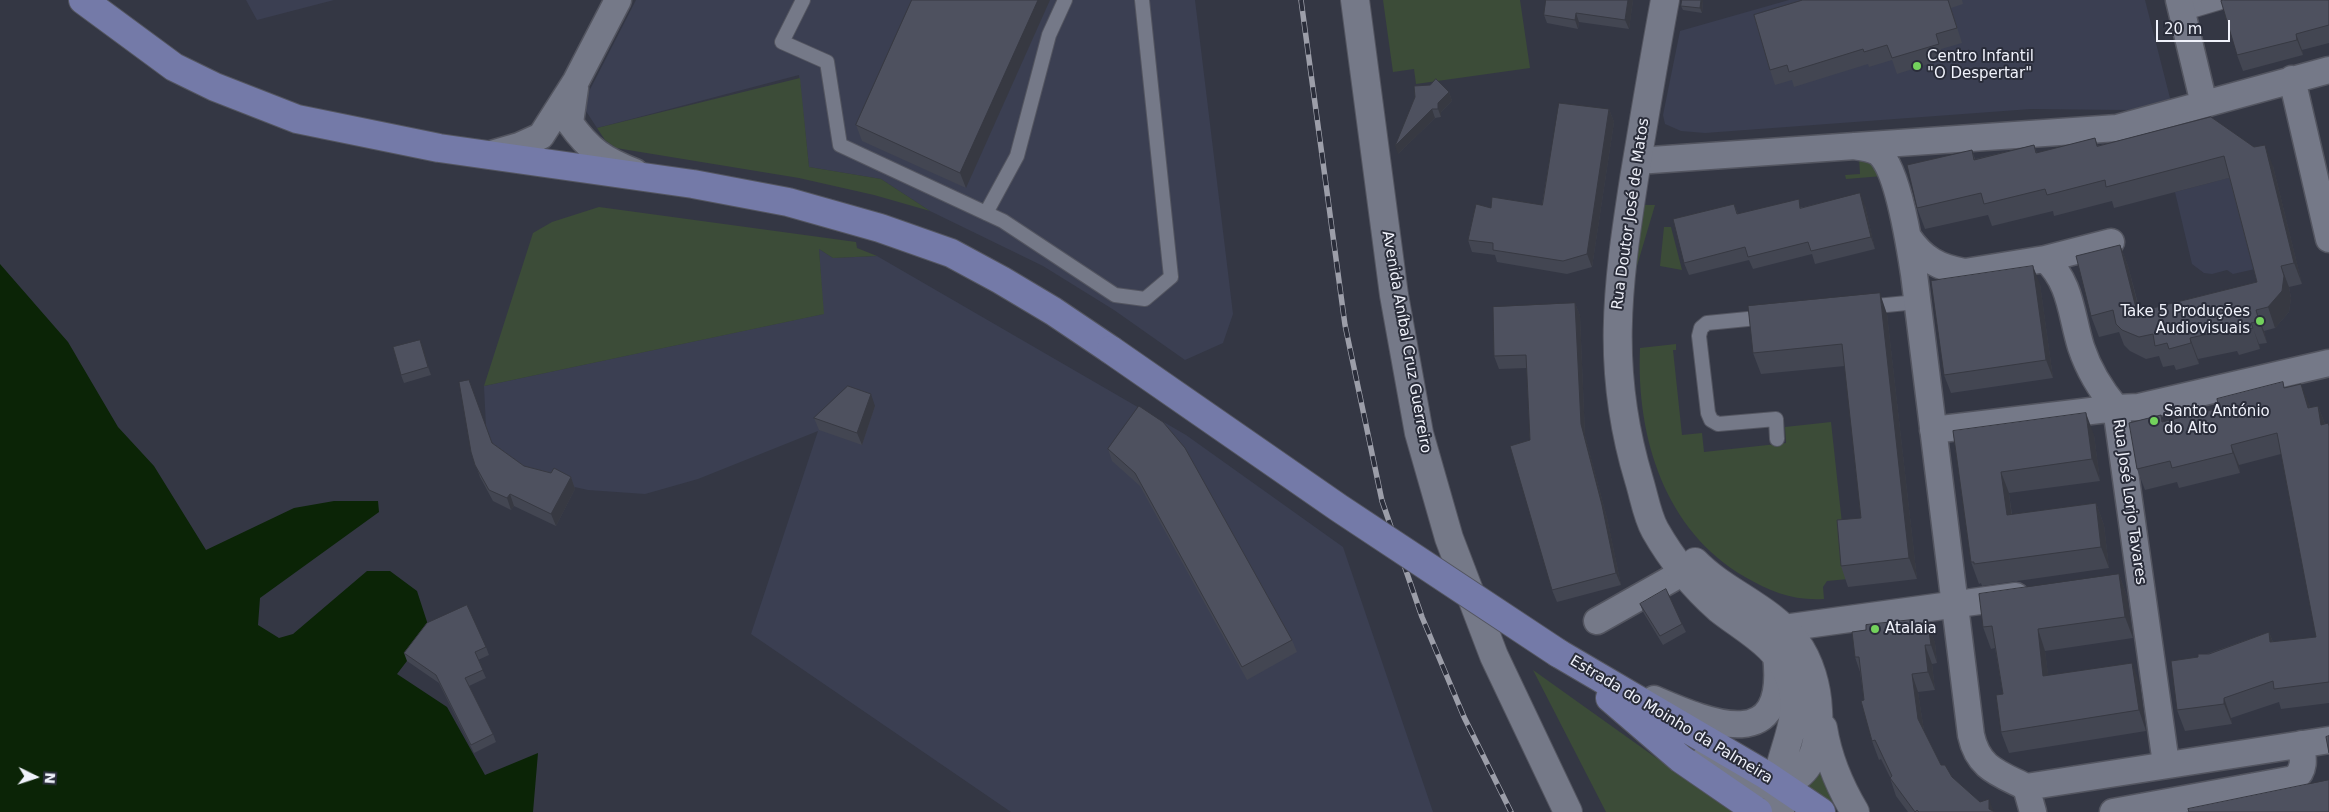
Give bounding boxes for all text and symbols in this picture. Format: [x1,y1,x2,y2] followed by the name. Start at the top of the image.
[2159,10,2233,42] scale bar
[2164,20,2202,38] text: 20 m
[1927,48,2034,83] place label: Centro Infantil "O Despertar"
[1911,60,1923,72] marker: Centro Infantil "O Despertar"
[1609,117,1653,311] street label: Rua Doutor José de Matos
[1378,229,1434,455] street label: Avenida Aníbal Cruz Guerreiro
[2120,303,2250,338] place label: Take 5 Produções Audiovisuais
[2254,315,2266,327] marker: Take 5 Produções Audiovisuais
[2164,403,2270,438] place label: Santo António do Alto
[2148,415,2160,427] marker: Santo António do Alto
[2108,418,2150,586] street label: Rua José Lorjo Tavares
[1885,620,1937,638] place label: Atalaia
[1869,623,1881,635] marker: Atalaia
[1566,652,1776,788] street label: Estrada do Moinho da Palmeira
[10,752,60,802] north arrow
[42,772,58,784] text: N

